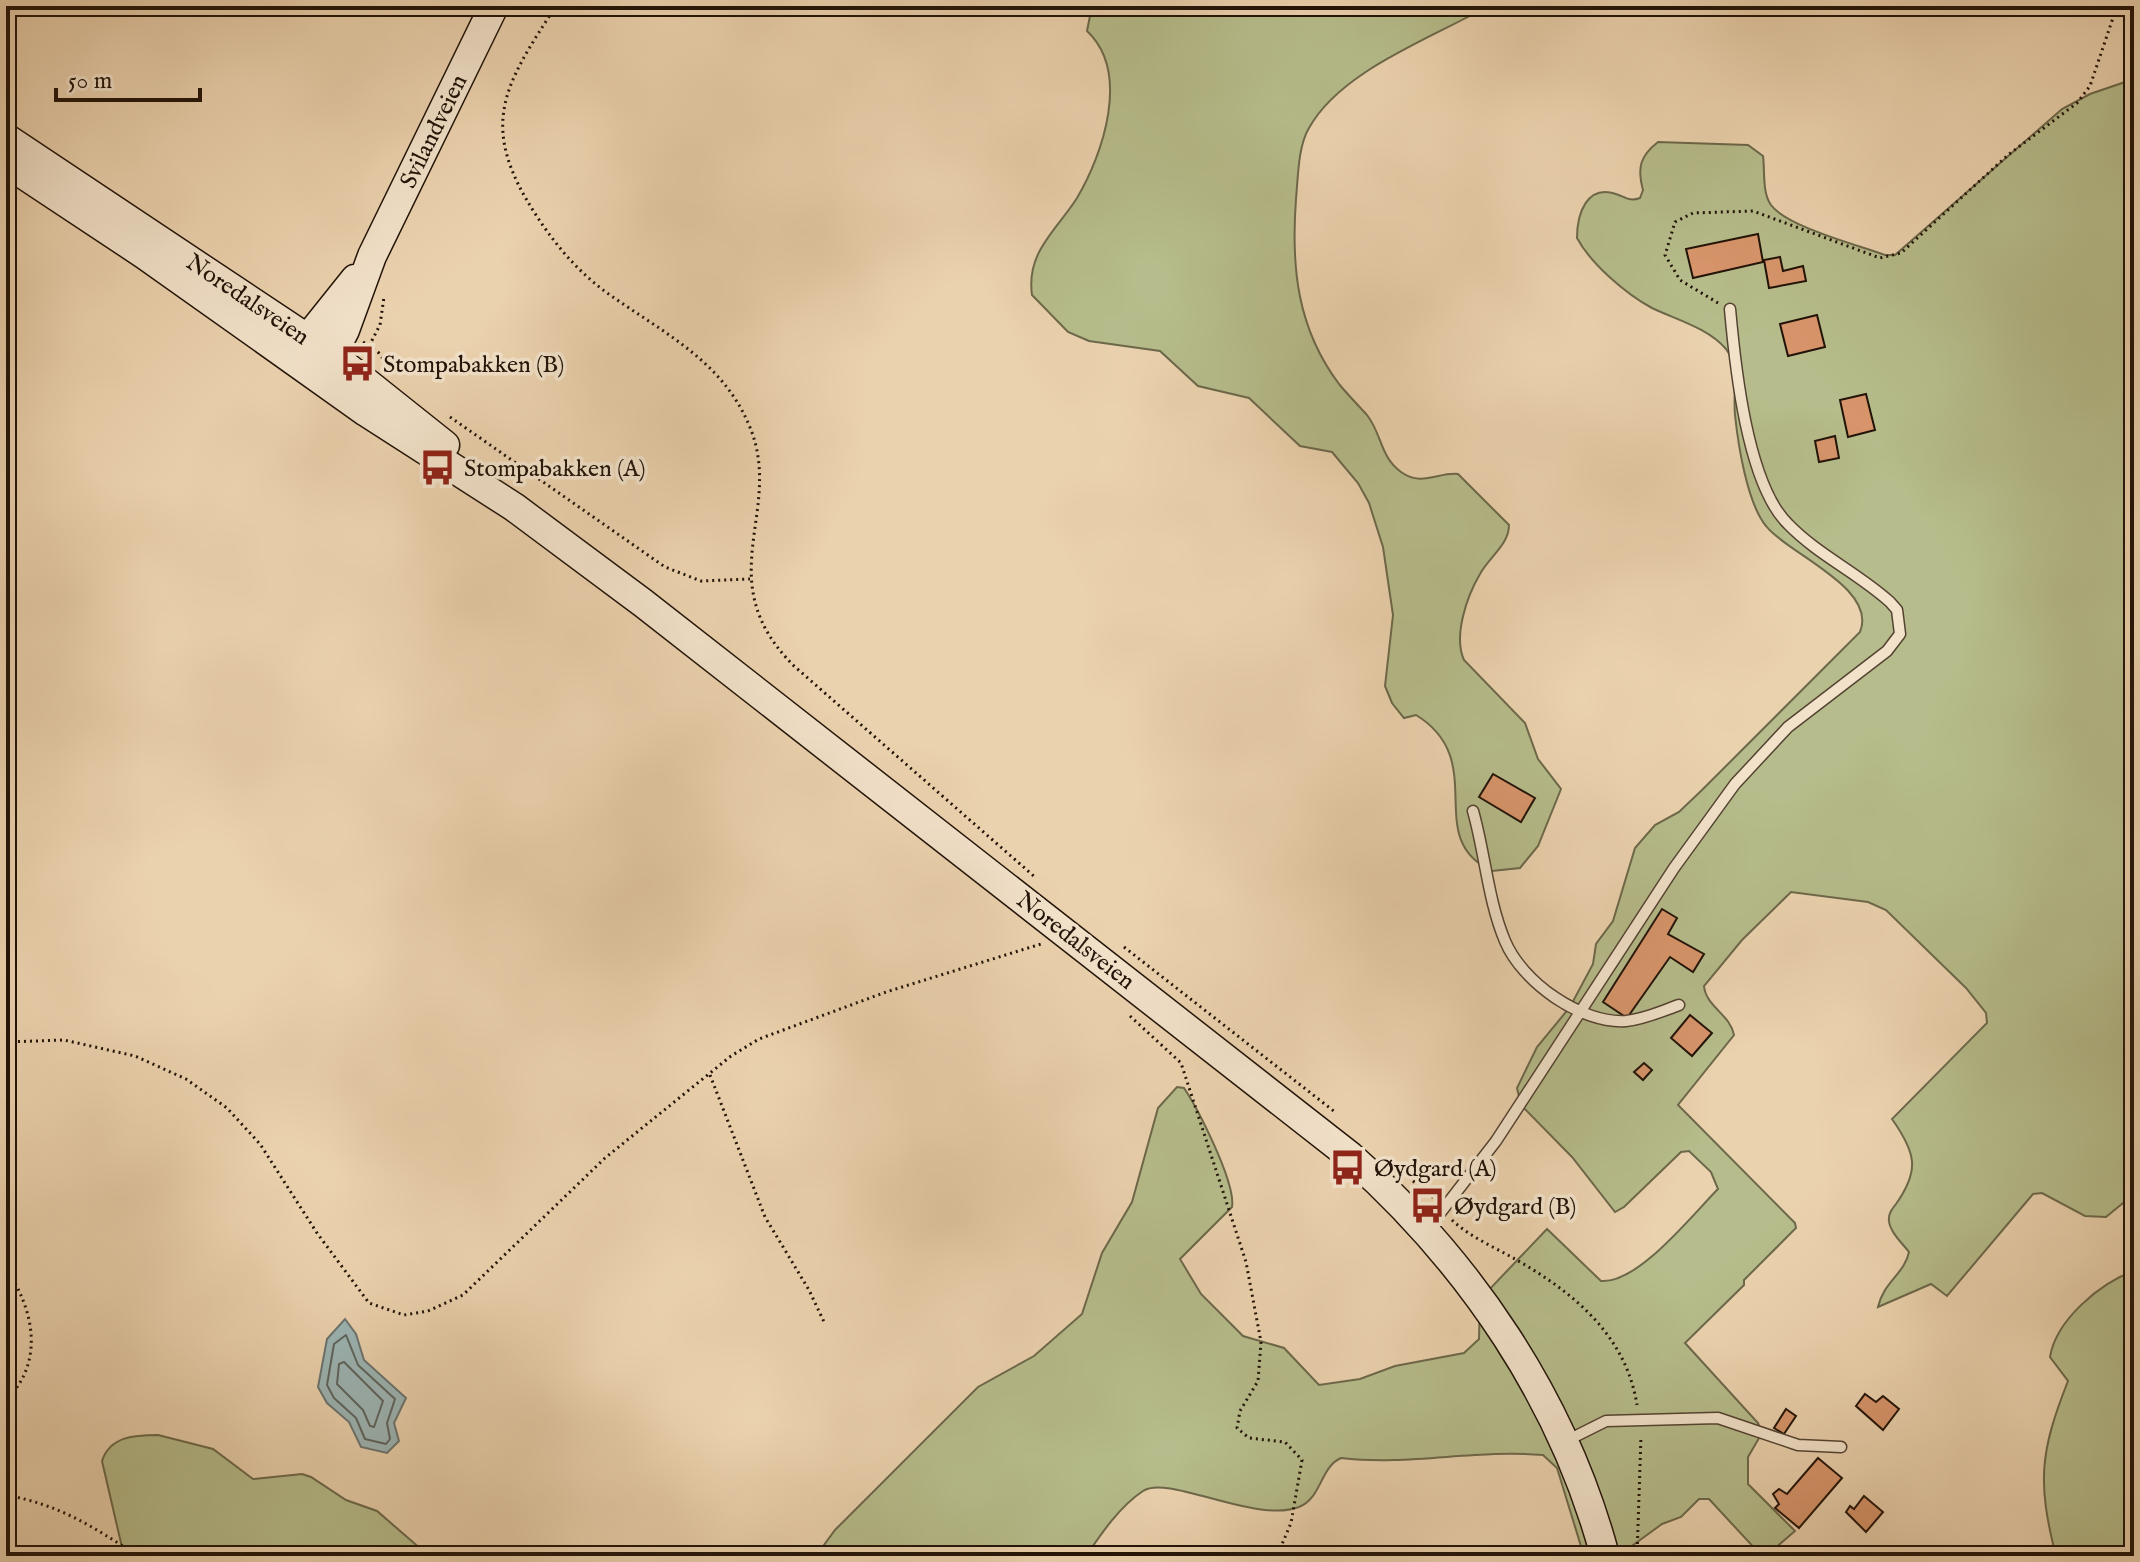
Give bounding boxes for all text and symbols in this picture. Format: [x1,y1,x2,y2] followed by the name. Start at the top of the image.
[56,52,200,102] scale bar
[68,66,112,97] text: 50 m
[393,69,475,194] street label: Svilandveien
[179,248,315,353] street label: Noredalsveien
[338,345,376,383] bus stop icon: Stompabakken (B)
[383,350,564,381] place label: Stompabakken (B)
[419,449,457,487] bus stop icon: Stompabakken (A)
[464,454,646,485] place label: Stompabakken (A)
[1009,885,1141,997] street label: Noredalsveien
[1329,1149,1367,1187] bus stop icon: Øydgard (A)
[1374,1154,1497,1185] place label: Øydgard (A)
[1409,1187,1447,1225] bus stop icon: Øydgard (B)
[1454,1192,1576,1223] place label: Øydgard (B)

